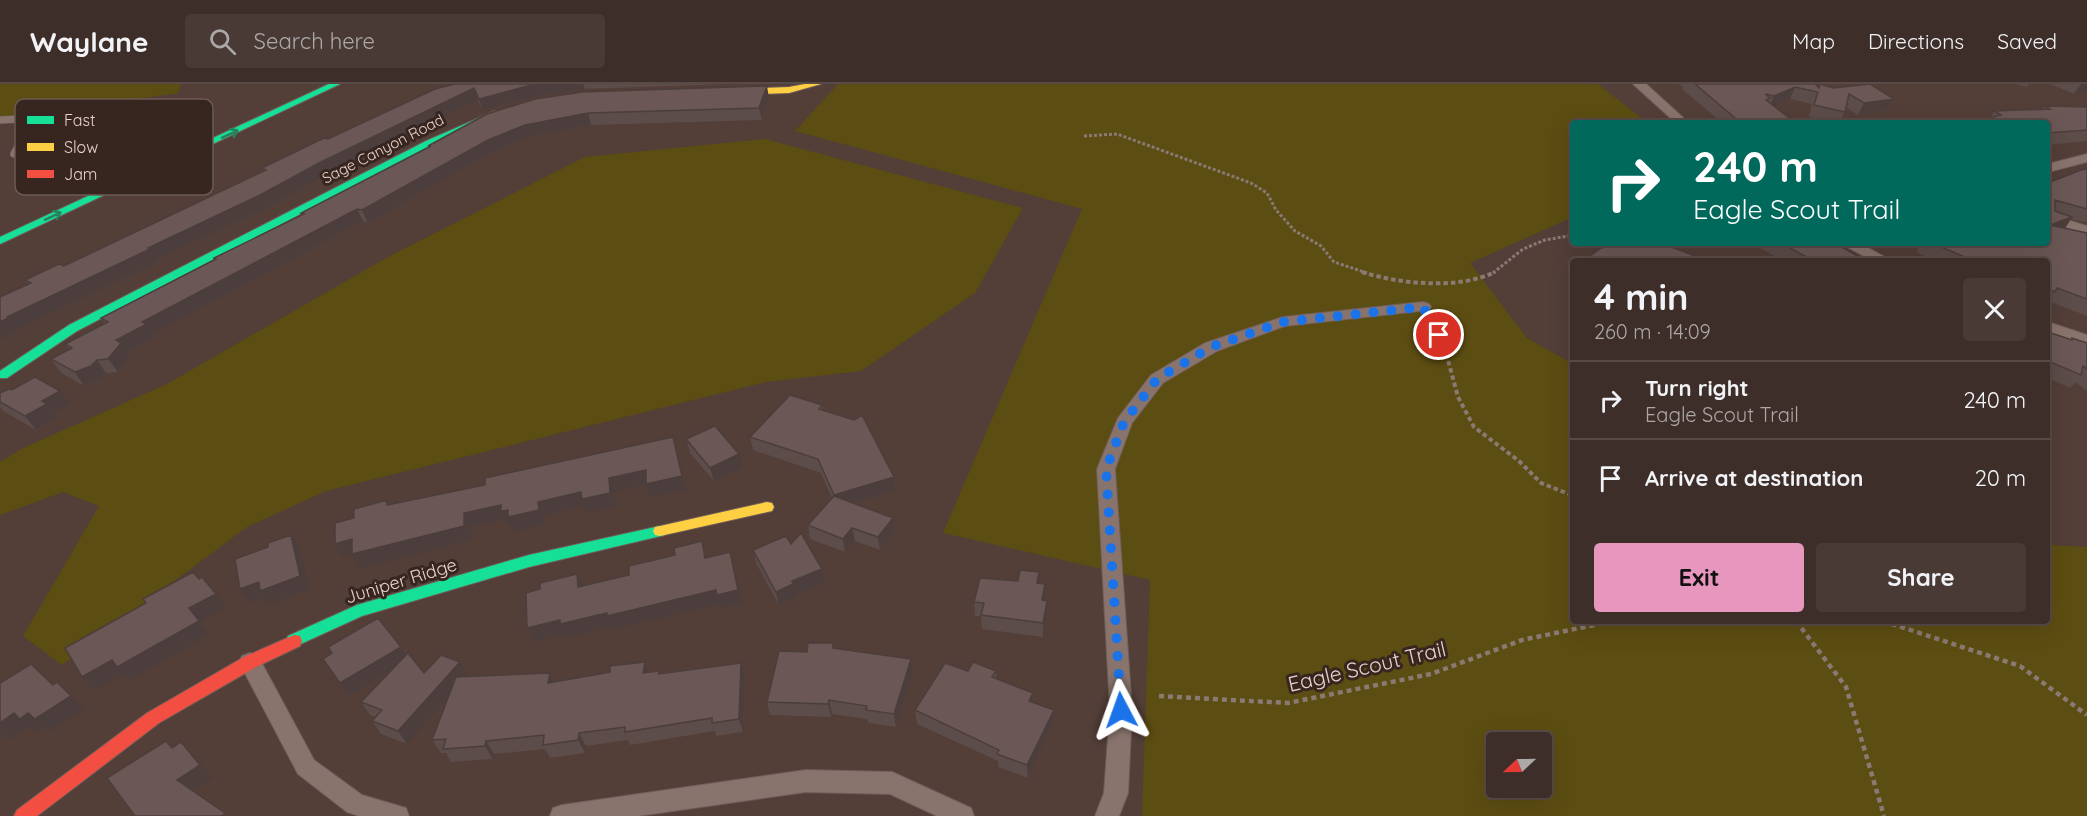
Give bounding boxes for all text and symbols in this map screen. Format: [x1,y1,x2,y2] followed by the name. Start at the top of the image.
[185,14,605,68] search box
[30,24,149,59] text: Waylane
[206,25,239,58] icon: search
[254,27,375,55] text: Search here
[1792,28,1835,54] text: Map
[1868,28,1964,54] text: Directions
[1997,28,2057,54] text: Saved
[15,99,213,195] legend
[64,110,95,130] text: Fast
[319,110,447,187] street label: Sage Canyon Road
[220,127,238,139] one-way arrow
[64,137,98,157] text: Slow
[1693,140,1818,193] text: 240 m
[1594,144,1672,222] icon: right
[64,164,97,184] text: Jam
[1693,192,1901,226] text: Eagle Scout Trail
[43,210,61,222] one-way arrow
[1594,274,1688,319] text: 4 min
[1963,278,2026,341] button: close
[1413,309,1464,360] pin
[1422,318,1455,351] icon: arrive
[1594,319,1711,344] text: 260 m · 14:09
[1645,374,1749,402] text: Turn right
[1594,384,1627,417] icon: right
[1963,386,2026,414] text: 240 m
[1645,402,1799,427] text: Eagle Scout Trail
[1594,462,1627,495] icon: arrive
[1645,464,1863,492] text: Arrive at destination
[1975,464,2026,492] text: 20 m
[1594,543,1804,612] button: Exit
[1816,543,2026,612] button: Share
[342,553,459,608] street label: Juniper Ridge
[1285,635,1448,697] street label: Eagle Scout Trail
[1089,678,1153,742] position arrow
[1486,732,1552,798] north arrow
[1486,732,1552,798] map controls

